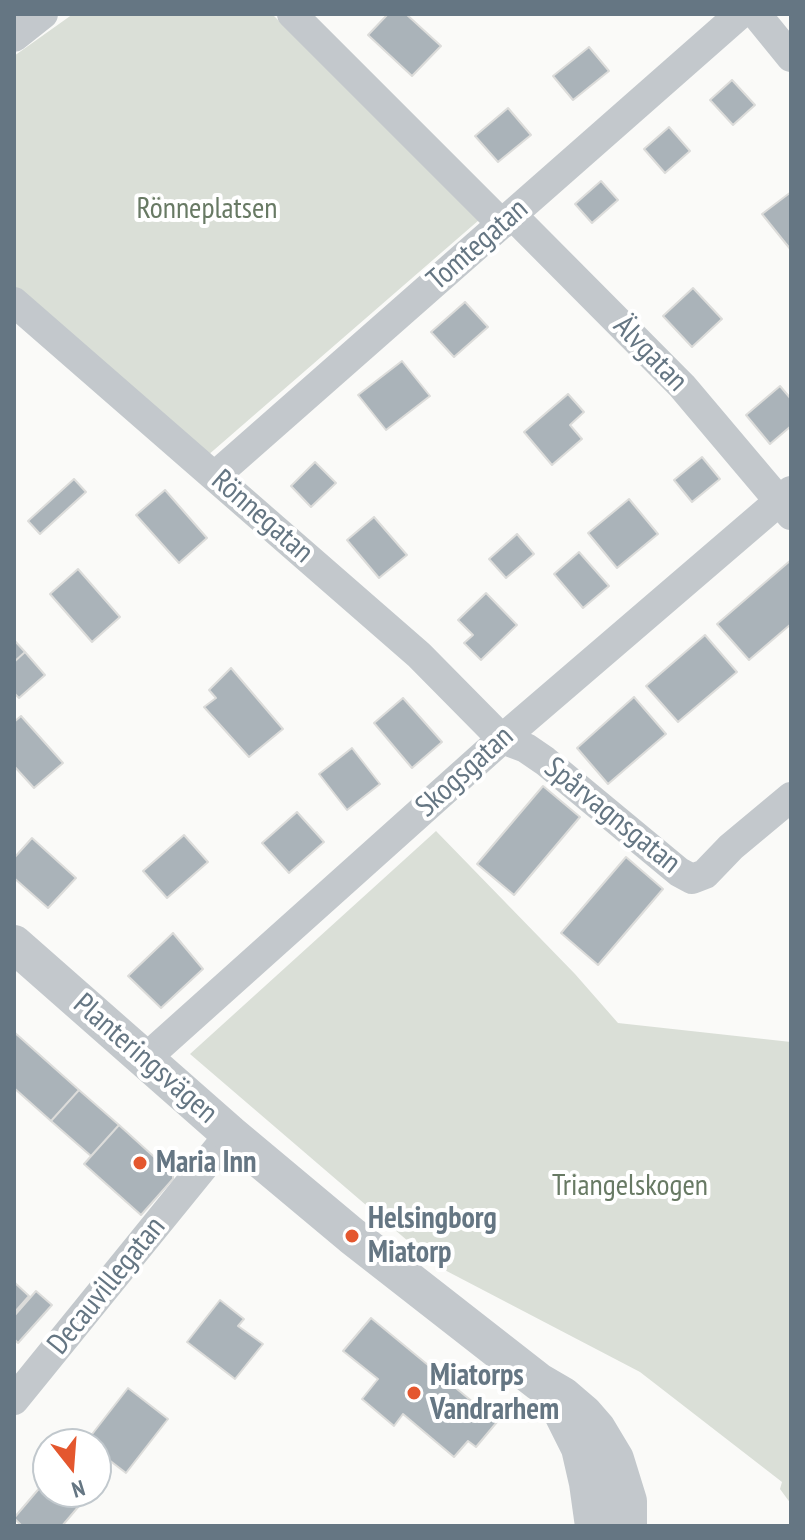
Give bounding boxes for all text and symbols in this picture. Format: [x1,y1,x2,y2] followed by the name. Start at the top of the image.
[137,191,277,227] park label: Rönneplatsen
[420,192,536,298] street label: Tomtegatan
[605,309,695,399] street label: Älvgatan
[204,463,320,571] street label: Rönnegatan
[409,719,521,825] street label: Skogsgatan
[537,750,687,882] street label: Spårvagnsgatan
[66,987,224,1131] street label: Planteringsvägen
[156,1145,256,1181] place label: Maria Inn
[131,1154,149,1172] marker: Maria Inn
[552,1168,708,1204] park label: Triangelskogen
[368,1201,497,1272] place label: Helsingborg Miatorp
[41,1210,173,1362] street label: Decauvillegatan
[343,1227,361,1245] marker: Helsingborg Miatorp
[430,1358,559,1428] place label: Miatorps Vandrarhem
[405,1384,423,1402] marker: Miatorps Vandrarhem
[32,1428,112,1508] north arrow
[69,1474,88,1504] text: N

